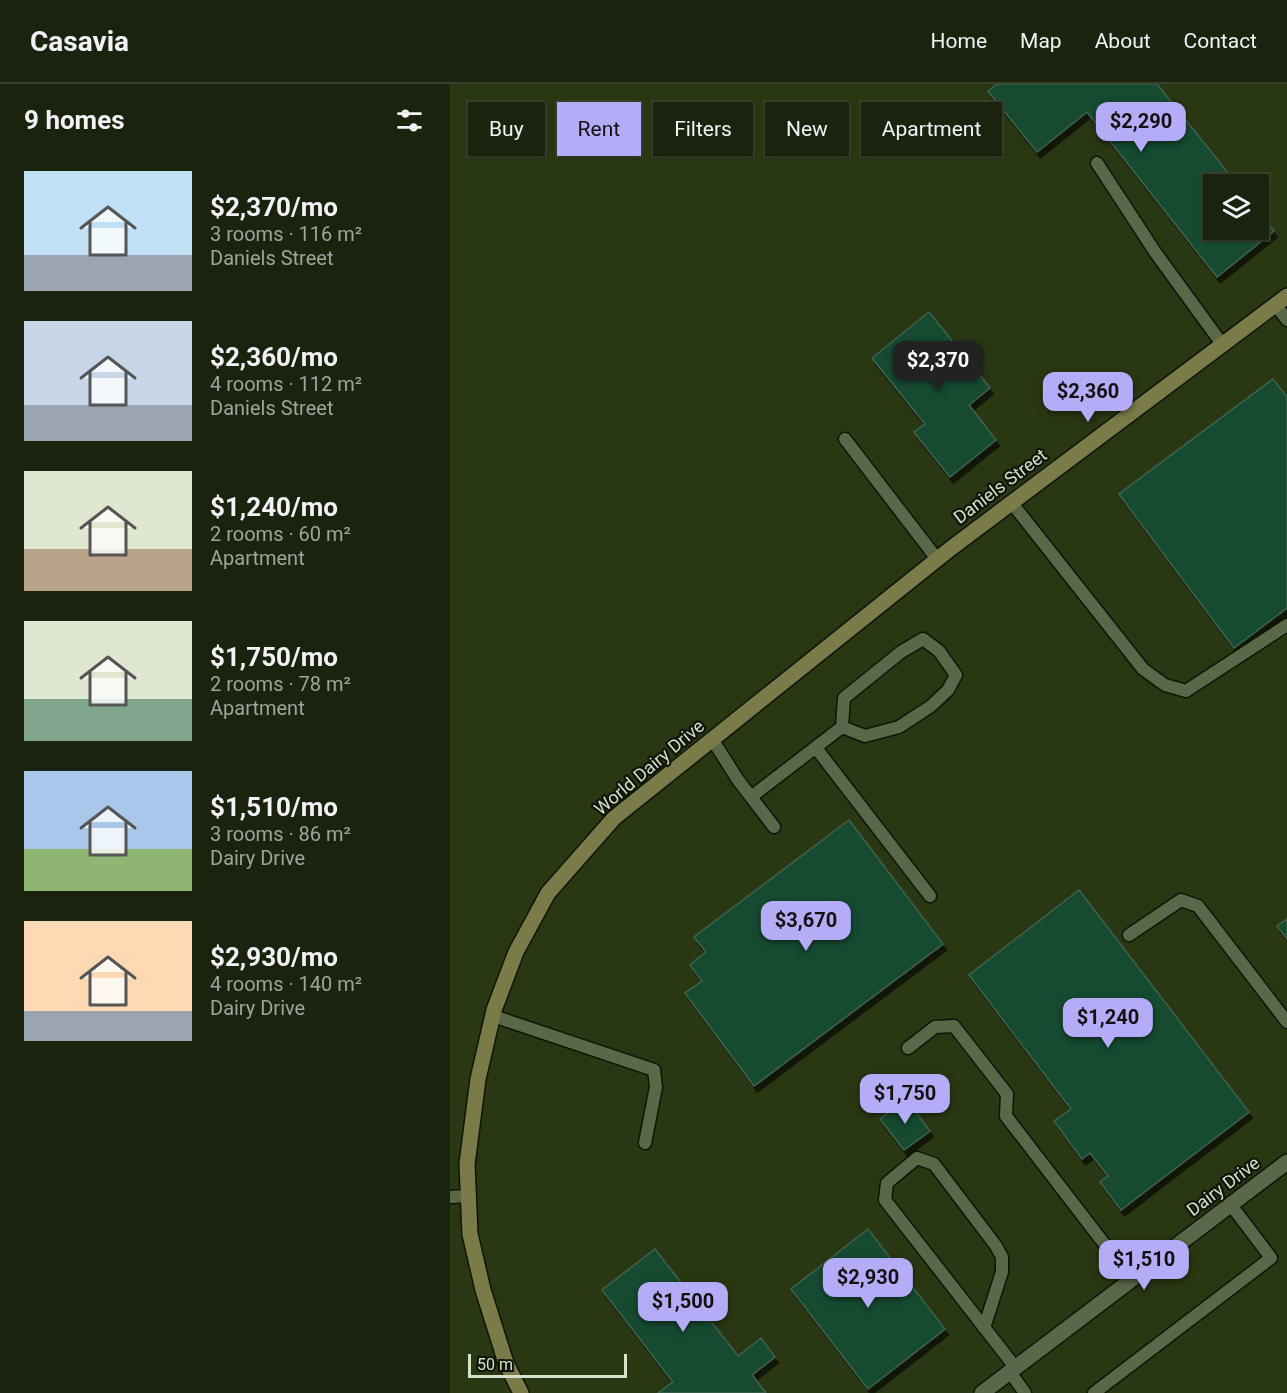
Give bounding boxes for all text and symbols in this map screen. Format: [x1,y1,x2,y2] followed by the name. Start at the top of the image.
[30,25,129,58] text: Casavia
[931,29,987,53] text: Home
[1020,29,1062,53] text: Map
[1095,29,1151,53] text: About
[1184,29,1257,53] text: Contact
[468,102,545,156] chip: Buy
[557,102,641,156] chip: Rent
[653,102,753,156] chip: Filters
[765,102,849,156] chip: New
[861,102,1002,156] chip: Apartment
[1092,102,1190,153] pin: $2,290
[393,104,426,137] icon: filters
[24,105,125,135] text: 9 homes
[1110,109,1172,133] text: $2,290
[1203,174,1269,240] map controls
[1203,174,1269,240] button: layers
[210,192,338,222] text: $2,370/mo
[72,195,144,267] icon: home
[210,222,362,246] text: 3 rooms · 116 m²
[210,246,333,270] text: Daniels Street
[889,341,987,392] pin: $2,370
[210,342,338,372] text: $2,360/mo
[72,345,144,417] icon: home
[907,348,969,372] text: $2,370
[210,372,362,396] text: 4 rooms · 112 m²
[1039,372,1137,423] pin: $2,360
[1057,379,1119,403] text: $2,360
[210,396,333,420] text: Daniels Street
[949,444,1051,528] street label: Daniels Street
[210,492,338,522] text: $1,240/mo
[72,495,144,567] icon: home
[210,522,351,546] text: 2 rooms · 60 m²
[210,546,305,570] text: Apartment
[210,642,338,672] text: $1,750/mo
[72,645,144,717] icon: home
[210,672,351,696] text: 2 rooms · 78 m²
[210,696,305,720] text: Apartment
[590,715,708,819] street label: World Dairy Drive
[210,792,338,822] text: $1,510/mo
[72,795,144,867] icon: home
[210,822,351,846] text: 3 rooms · 86 m²
[210,846,305,870] text: Dairy Drive
[757,901,855,952] pin: $3,670
[775,908,837,932] text: $3,670
[210,942,338,972] text: $2,930/mo
[72,945,144,1017] icon: home
[210,972,362,996] text: 4 rooms · 140 m²
[210,996,305,1020] text: Dairy Drive
[1059,998,1157,1049] pin: $1,240
[1077,1005,1139,1029] text: $1,240
[856,1074,954,1125] pin: $1,750
[874,1081,936,1105] text: $1,750
[1182,1152,1264,1220] street label: Dairy Drive
[1095,1240,1193,1291] pin: $1,510
[1113,1247,1175,1271] text: $1,510
[819,1258,917,1309] pin: $2,930
[837,1265,899,1289] text: $2,930
[634,1282,732,1333] pin: $1,500
[652,1289,714,1313] text: $1,500
[468,1351,627,1378] scale bar
[477,1355,513,1374] text: 50 m

